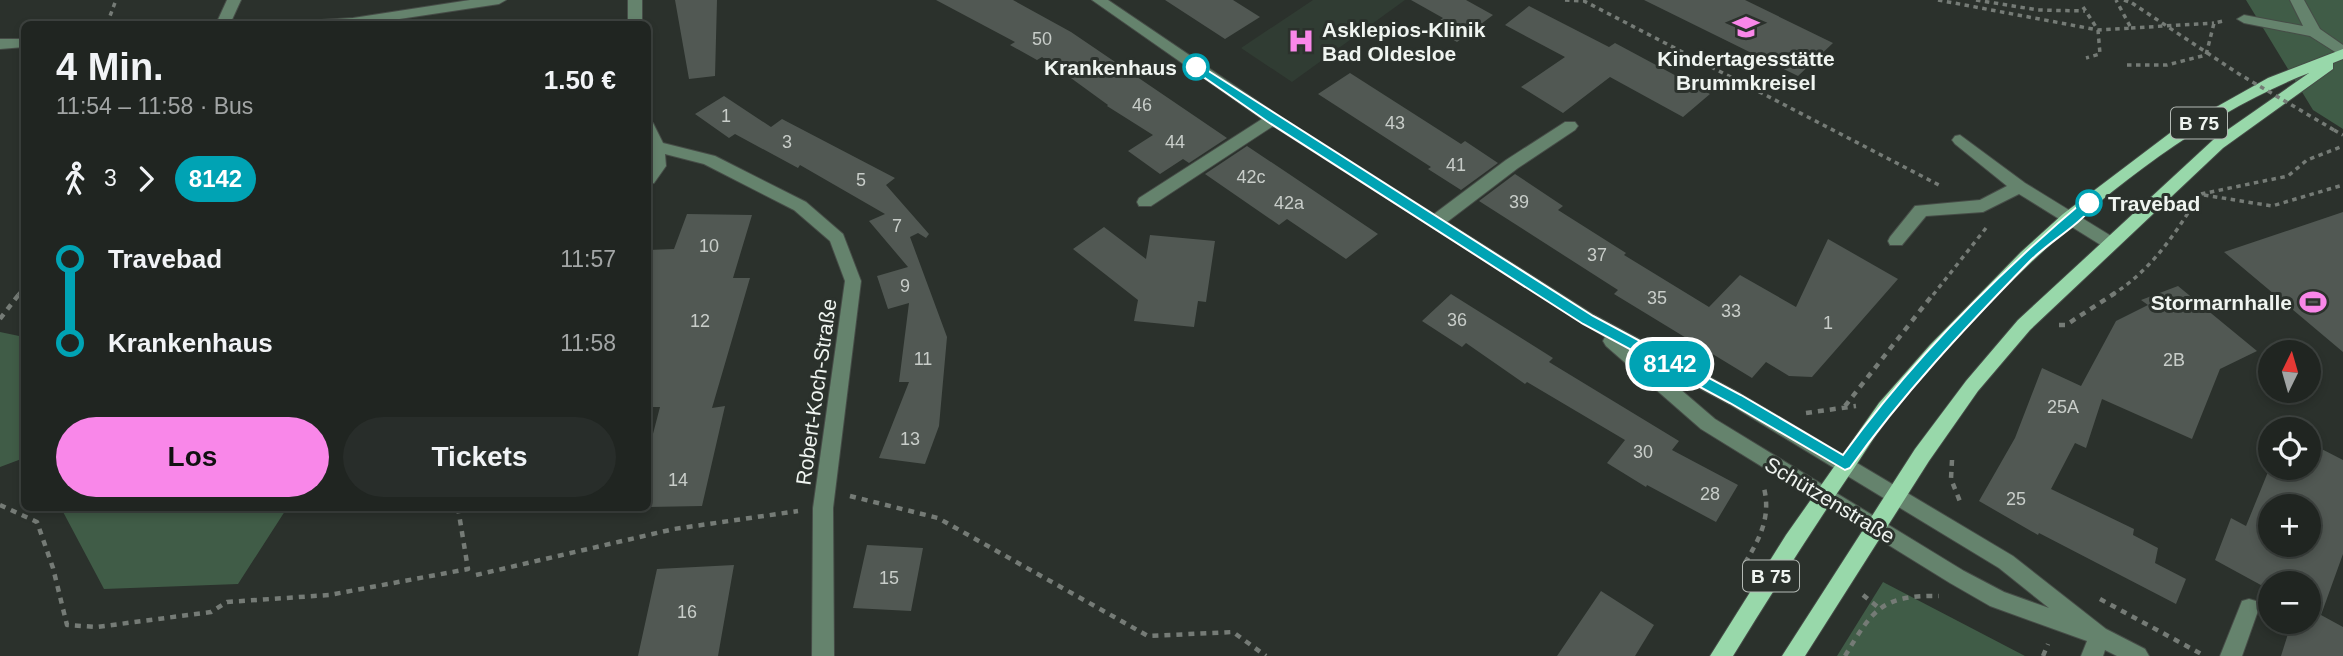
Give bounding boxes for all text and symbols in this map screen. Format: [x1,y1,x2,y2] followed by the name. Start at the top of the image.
[1731,12,1761,42] school or university icon: Kindertagesstätte Brummkreisel
[1322,18,1486,65] place label: Asklepios-Klinik Bad Oldesloe
[1286,26,1316,56] hospital icon: Asklepios-Klinik Bad Oldesloe
[1032,29,1052,49] house number: 50
[56,46,164,88] text: 4 Min.
[1657,47,1835,94] place label: Kindertagesstätte Brummkreisel
[1183,54,1209,80] marker: Krankenhaus
[1044,56,1177,79] place label: Krankenhaus
[544,65,616,95] text: 1.50 €
[56,93,253,119] text: 11:54 – 11:58 · Bus
[1132,95,1152,115] house number: 46
[721,106,731,126] house number: 1
[2171,108,2227,139] road number: B 75
[1385,113,1405,133] house number: 43
[782,132,792,152] house number: 3
[1165,132,1185,152] house number: 44
[1446,155,1466,175] house number: 41
[56,160,94,198] icon: walk
[127,160,165,198] icon: forward
[104,165,117,191] text: 3
[189,165,242,192] text: 8142
[1236,167,1266,187] house number: 42c
[856,170,866,190] house number: 5
[2076,190,2102,216] marker: Travebad
[1509,192,1529,212] house number: 39
[2108,192,2200,215] place label: Travebad
[1274,193,1305,213] house number: 42a
[892,216,902,236] house number: 7
[699,236,719,256] house number: 10
[108,244,222,274] text: Travebad
[1587,245,1607,265] house number: 37
[560,246,616,272] text: 11:57
[900,276,910,296] house number: 9
[2298,287,2328,317] sports icon: Stormarnhalle
[1647,288,1667,308] house number: 35
[2151,291,2292,314] place label: Stormarnhalle
[792,297,840,487] street label: Robert-Koch-Straße
[1721,301,1741,321] house number: 33
[1447,310,1467,330] house number: 36
[690,311,710,331] house number: 12
[1823,313,1833,333] house number: 1
[108,328,273,358] text: Krankenhaus
[560,330,616,356] text: 11:58
[2258,340,2320,402] north arrow
[2258,340,2321,634] map controls
[1621,341,1719,387] line badge: 8142
[914,349,932,369] house number: 11
[1643,350,1697,377] text: 8142
[2163,350,2185,370] house number: 2B
[2047,397,2079,417] house number: 25A
[56,417,329,497] button: Los
[343,417,616,497] button: Tickets
[2258,417,2321,480] button: locate
[900,429,920,449] house number: 13
[1633,442,1653,462] house number: 30
[1761,452,1899,548] street label: Schützenstraße
[668,470,688,490] house number: 14
[1700,484,1720,504] house number: 28
[2006,489,2026,509] house number: 25
[2258,494,2321,557] button: +
[1743,561,1799,592] road number: B 75
[879,568,899,588] house number: 15
[2258,571,2321,634] button: −
[677,602,697,622] house number: 16

